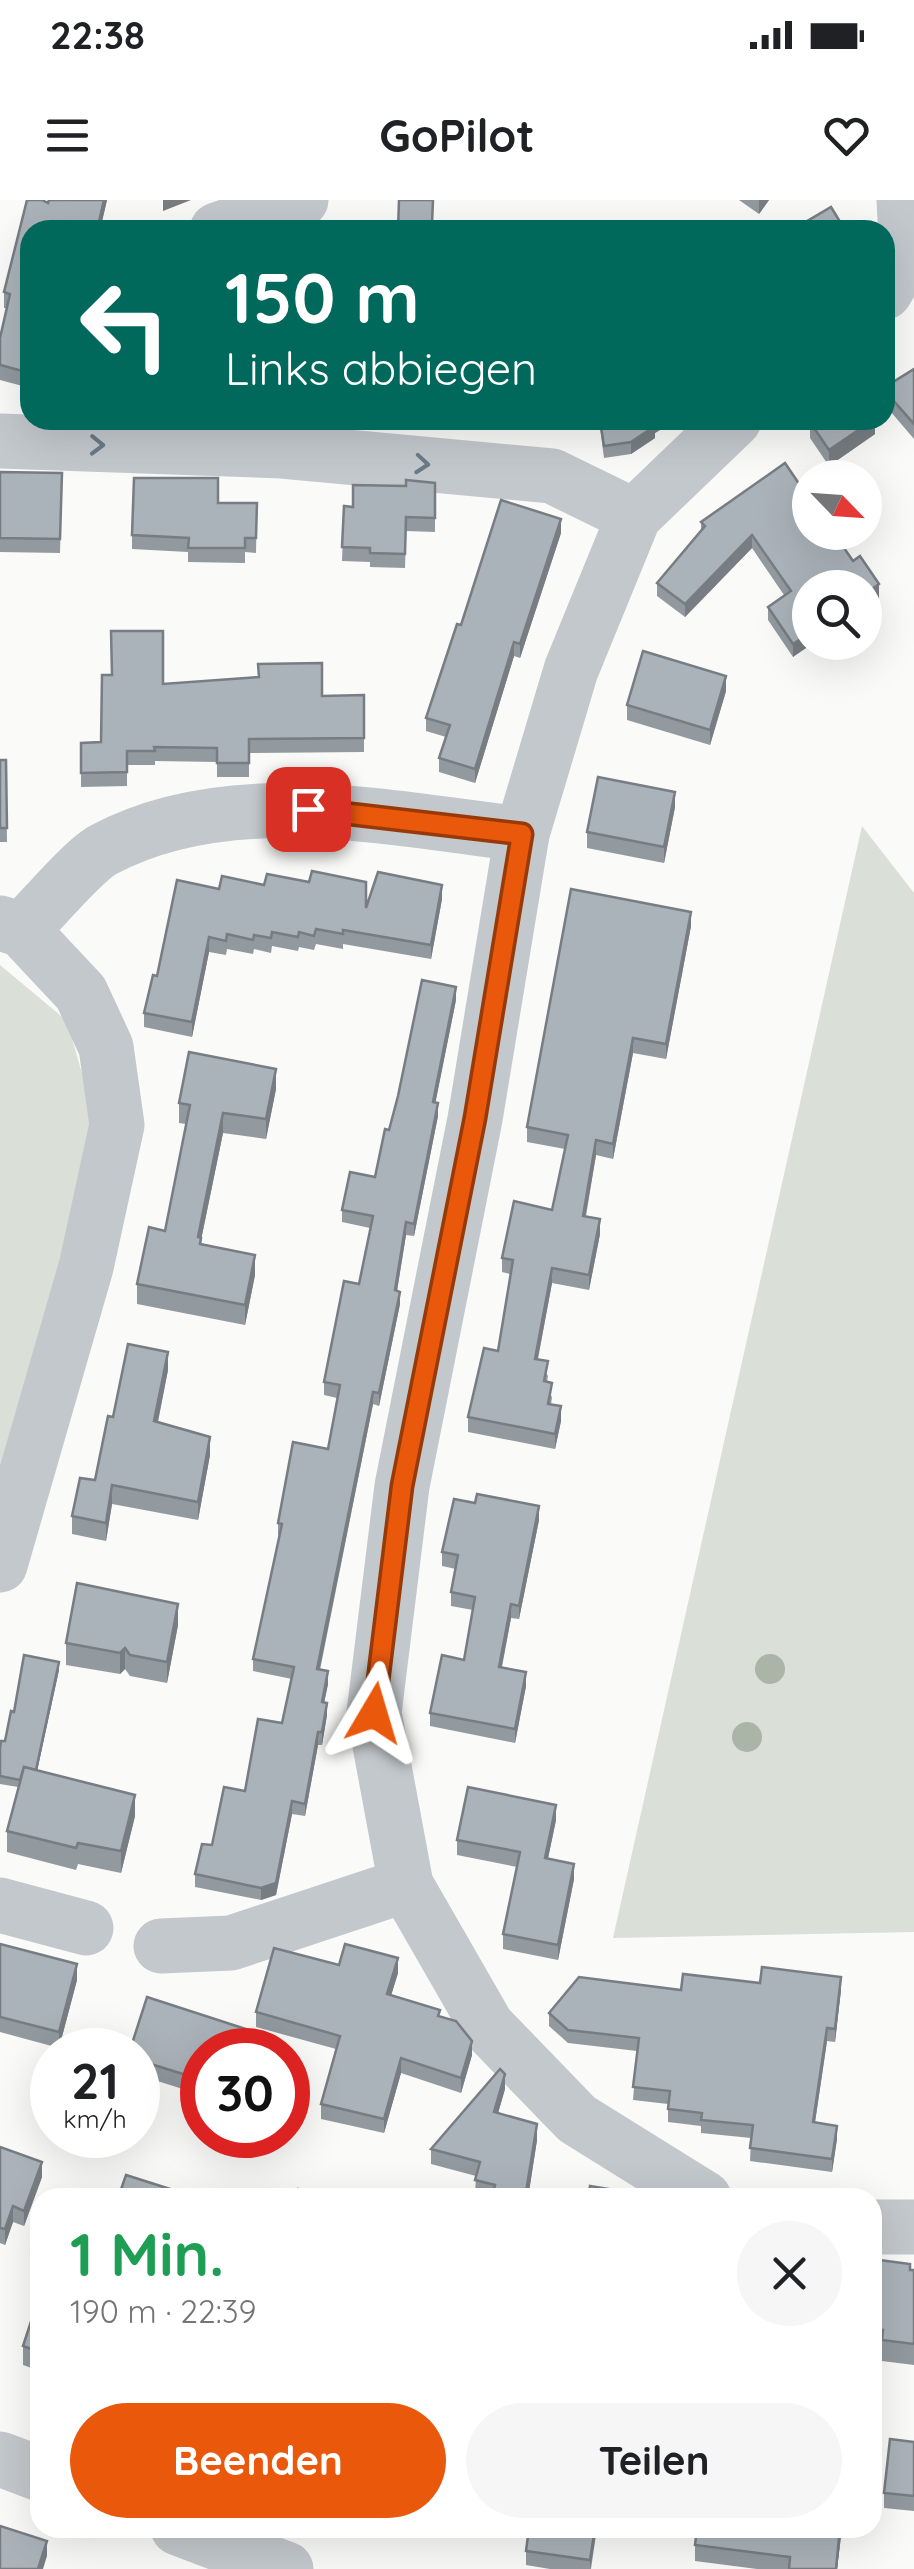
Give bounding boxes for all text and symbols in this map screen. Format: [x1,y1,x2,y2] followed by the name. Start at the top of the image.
[50,11,145,59] text: 22:38
[379,107,535,163] text: GoPilot
[40,108,95,163] icon: menu
[819,108,874,163] icon: heart
[225,253,420,341] text: 150 m
[60,260,190,390] icon: left
[225,340,537,396] text: Links abbiegen
[90,435,106,456] one-way arrow
[414,453,430,474] one-way arrow
[792,460,882,550] north arrow
[792,460,882,660] map controls
[792,570,882,660] button: search
[266,767,351,852] pin
[281,782,336,837] icon: arrive
[322,1661,426,1765] position arrow
[180,2028,310,2158] speed limit sign: 30
[71,2049,119,2112] text: 21
[63,2103,127,2134] text: km/h
[70,2216,224,2291] text: 1 Min.
[737,2221,842,2326] button: close
[70,2291,256,2331] text: 190 m · 22:39
[70,2403,446,2518] button: Beenden
[466,2403,842,2518] button: Teilen

